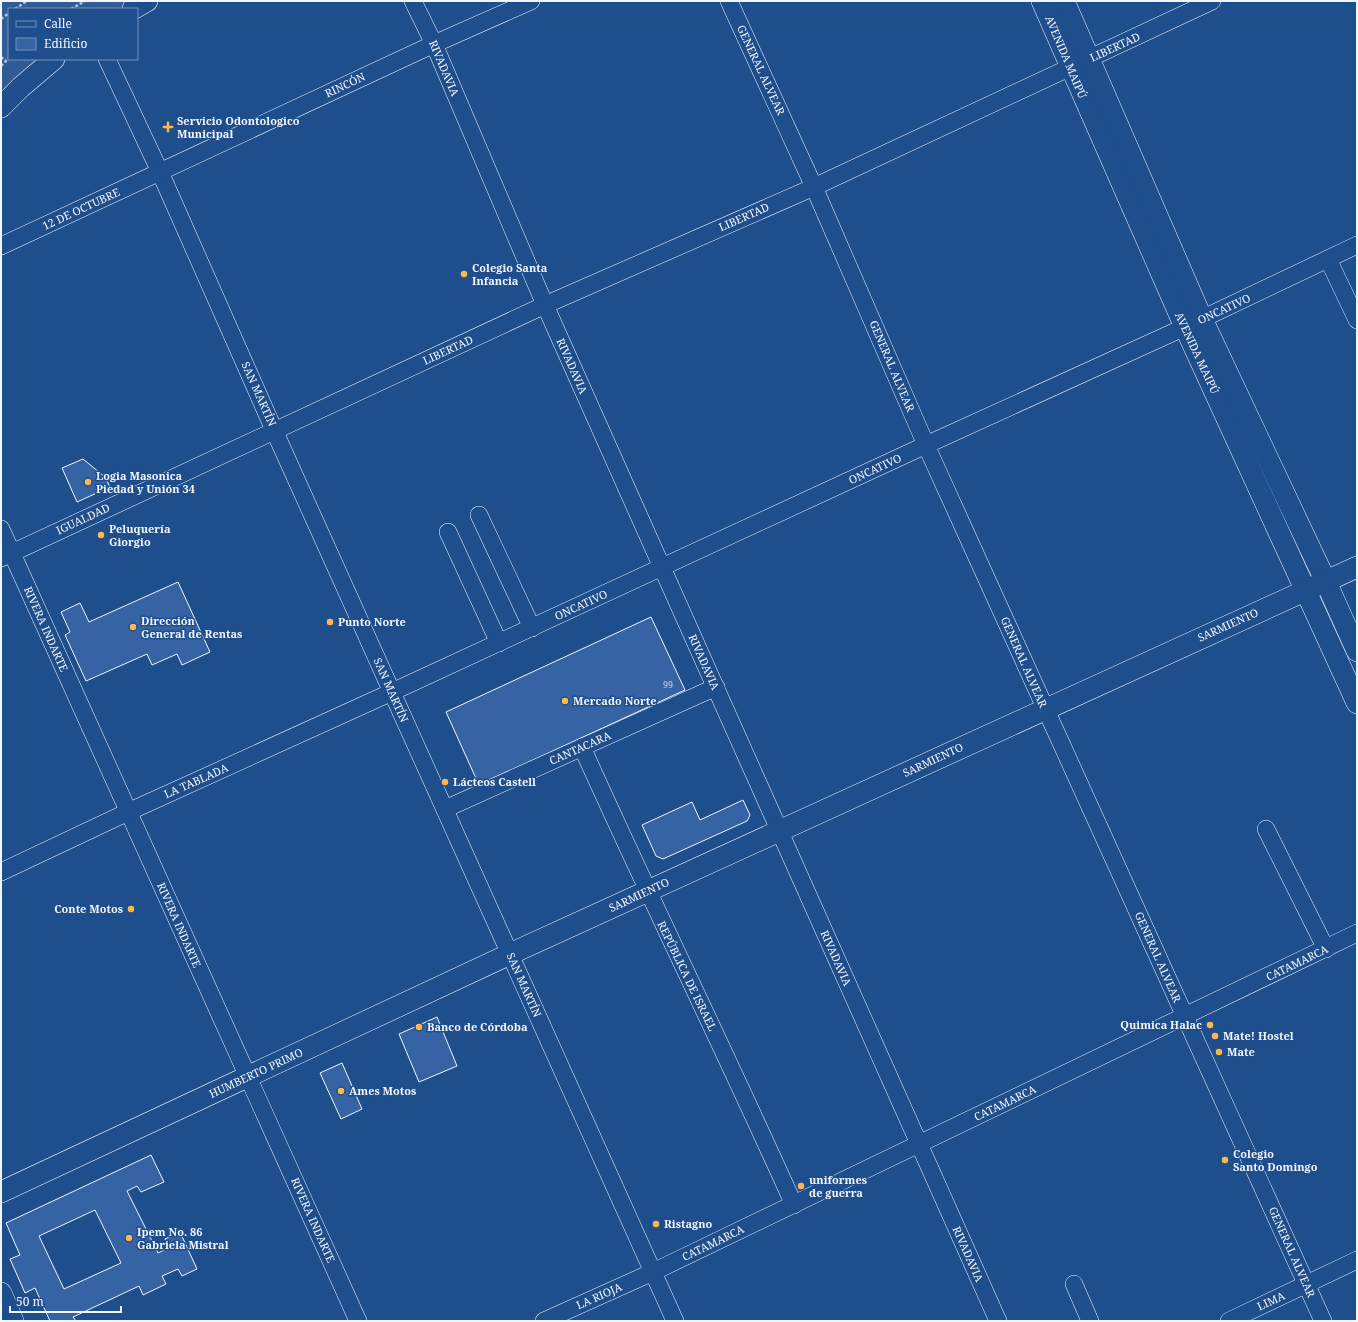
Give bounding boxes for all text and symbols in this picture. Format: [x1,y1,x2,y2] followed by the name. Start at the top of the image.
[8,8,138,60] legend
[1042,13,1091,101] street label: AVENIDA MAIPÚ
[44,15,72,32] text: Calle
[734,22,789,118] street label: GENERAL ALVEAR
[1087,28,1142,65] street label: LIBERTAD
[44,35,87,52] text: Edificio
[426,38,463,98] street label: RIVADAVIA
[322,68,368,100] street label: RINCÓN
[177,113,300,141] place label: Servicio Odontologico Municipal
[162,121,174,133] marker: Servicio Odontologico Municipal
[40,184,122,233] street label: 12 DE OCTUBRE
[716,199,771,234] street label: LIBERTAD
[472,260,548,288] place label: Colegio Santa Infancia
[459,269,469,279] marker: Colegio Santa Infancia
[1195,290,1253,327] street label: ONCATIVO
[1172,309,1223,396] street label: AVENIDA MAIPÚ
[866,318,919,415] street label: GENERAL ALVEAR
[420,331,475,368] street label: LIBERTAD
[554,336,591,396] street label: RIVADAVIA
[239,359,281,429] street label: SAN MARTÍN
[846,450,904,487] street label: ONCATIVO
[96,468,195,496] place label: Logia Masonica Piedad y Unión 34
[83,477,93,487] marker: Logia Masonica Piedad y Unión 34
[53,500,112,538] street label: IGUALDAD
[109,521,171,549] place label: Peluquería Giorgio
[96,530,106,540] marker: Peluquería Giorgio
[21,584,72,674] street label: RIVERA INDARTE
[552,586,610,623] street label: ONCATIVO
[1195,604,1261,645] street label: SARMIENTO
[141,613,242,641] place label: Dirección General de Rentas
[338,614,406,629] place label: Punto Norte
[998,614,1052,710] street label: GENERAL ALVEAR
[325,617,335,627] marker: Punto Norte
[128,622,138,632] marker: Dirección General de Rentas
[686,632,723,692] street label: RIVADAVIA
[371,655,413,725] street label: SAN MARTÍN
[663,678,673,691] house number: 99
[573,693,657,708] place label: Mercado Norte
[560,696,570,706] marker: Mercado Norte
[547,727,613,768] street label: CANTACARA
[900,739,965,780] street label: SARMIENTO
[161,760,230,801] street label: LA TABLADA
[453,774,536,789] place label: Lácteos Castell
[440,777,450,787] marker: Lácteos Castell
[606,874,671,915] street label: SARMIENTO
[154,880,205,970] street label: RIVERA INDARTE
[54,901,123,916] place label: Conte Motos
[126,904,136,914] marker: Conte Motos
[1132,909,1186,1005] street label: GENERAL ALVEAR
[654,918,721,1033] street label: REPÚBLICA DE ISRAEL
[818,928,855,988] street label: RIVADAVIA
[1263,941,1331,984] street label: CATAMARCA
[504,950,546,1020] street label: SAN MARTÍN
[1120,1017,1202,1032] place label: Quimica Halac
[427,1019,528,1034] place label: Banco de Córdoba
[1205,1020,1215,1030] marker: Quimica Halac
[414,1022,424,1032] marker: Banco de Córdoba
[1223,1028,1294,1043] place label: Mate! Hostel
[1210,1031,1220,1041] marker: Mate! Hostel
[206,1044,305,1101] street label: HUMBERTO PRIMO
[1227,1044,1255,1059] place label: Mate
[1214,1047,1224,1057] marker: Mate
[971,1081,1039,1124] street label: CATAMARCA
[349,1083,416,1098] place label: Ames Motos
[336,1086,346,1096] marker: Ames Motos
[1233,1146,1318,1174] place label: Colegio Santo Domingo
[1220,1155,1230,1165] marker: Colegio Santo Domingo
[809,1172,867,1200] place label: uniformes de guerra
[288,1175,339,1265] street label: RIVERA INDARTE
[796,1181,806,1191] marker: uniformes de guerra
[1266,1204,1320,1300] street label: GENERAL ALVEAR
[664,1216,713,1231] place label: Ristagno
[651,1219,661,1229] marker: Ristagno
[679,1221,747,1264] street label: CATAMARCA
[137,1224,229,1252] place label: Ipem No. 86 Gabriela Mistral
[950,1224,987,1284] street label: RIVADAVIA
[124,1233,134,1243] marker: Ipem No. 86 Gabriela Mistral
[574,1279,624,1312] street label: LA RIOJA
[10,1288,121,1314] scale bar
[1254,1288,1287,1313] street label: LIMA
[16,1293,44,1310] text: 50 m

